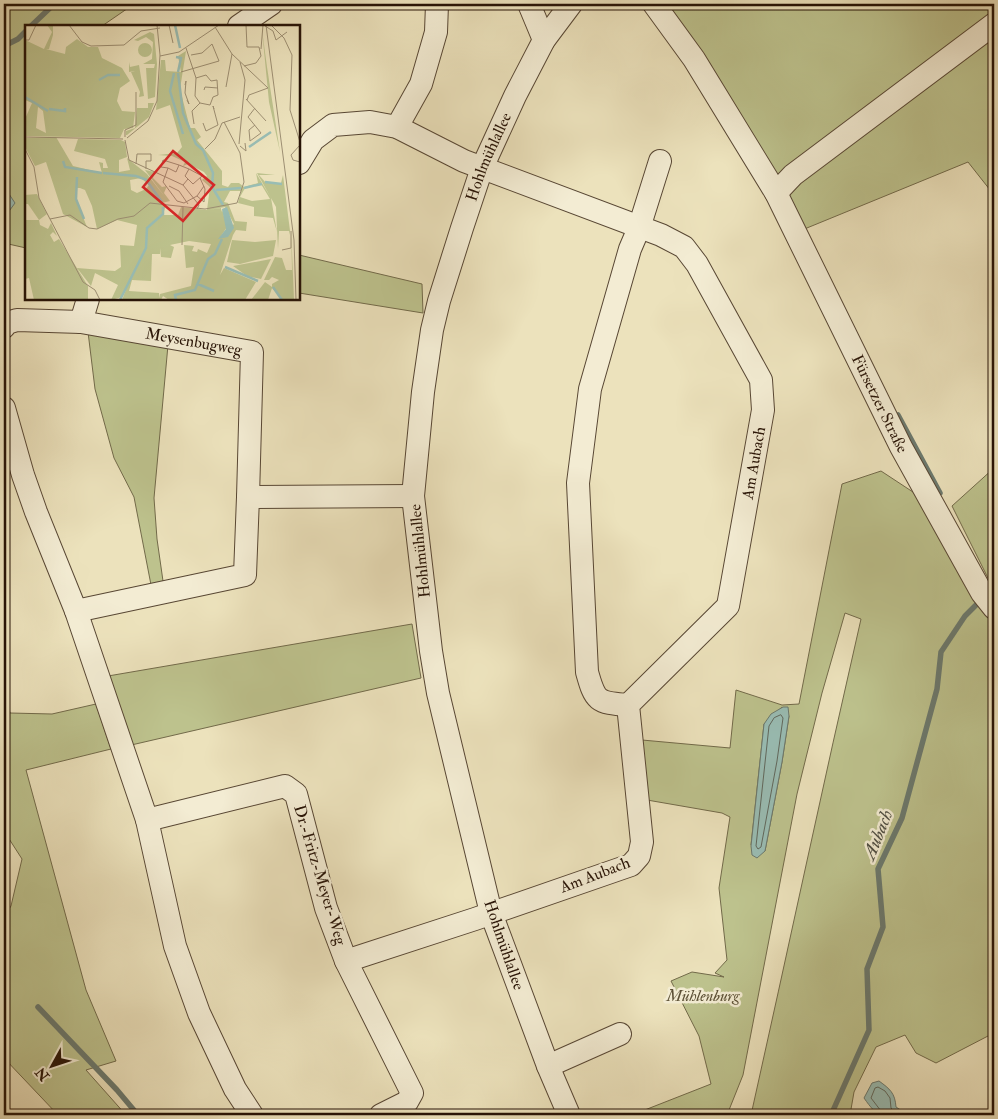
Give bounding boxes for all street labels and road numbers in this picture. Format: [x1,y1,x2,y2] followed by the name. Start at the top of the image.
[462,109,516,204] street label: Hohlmühlallee
[144,324,245,360] street label: Meysenbugweg
[847,351,912,457] street label: Fürsetzer Straße
[738,424,770,502] street label: Am Aubach
[405,503,435,599] street label: Hohlmühlallee
[289,802,351,949] street label: Dr.-Fritz-Meyer-Weg
[556,852,633,898] street label: Am Aubach
[479,897,529,993] street label: Hohlmühlallee

